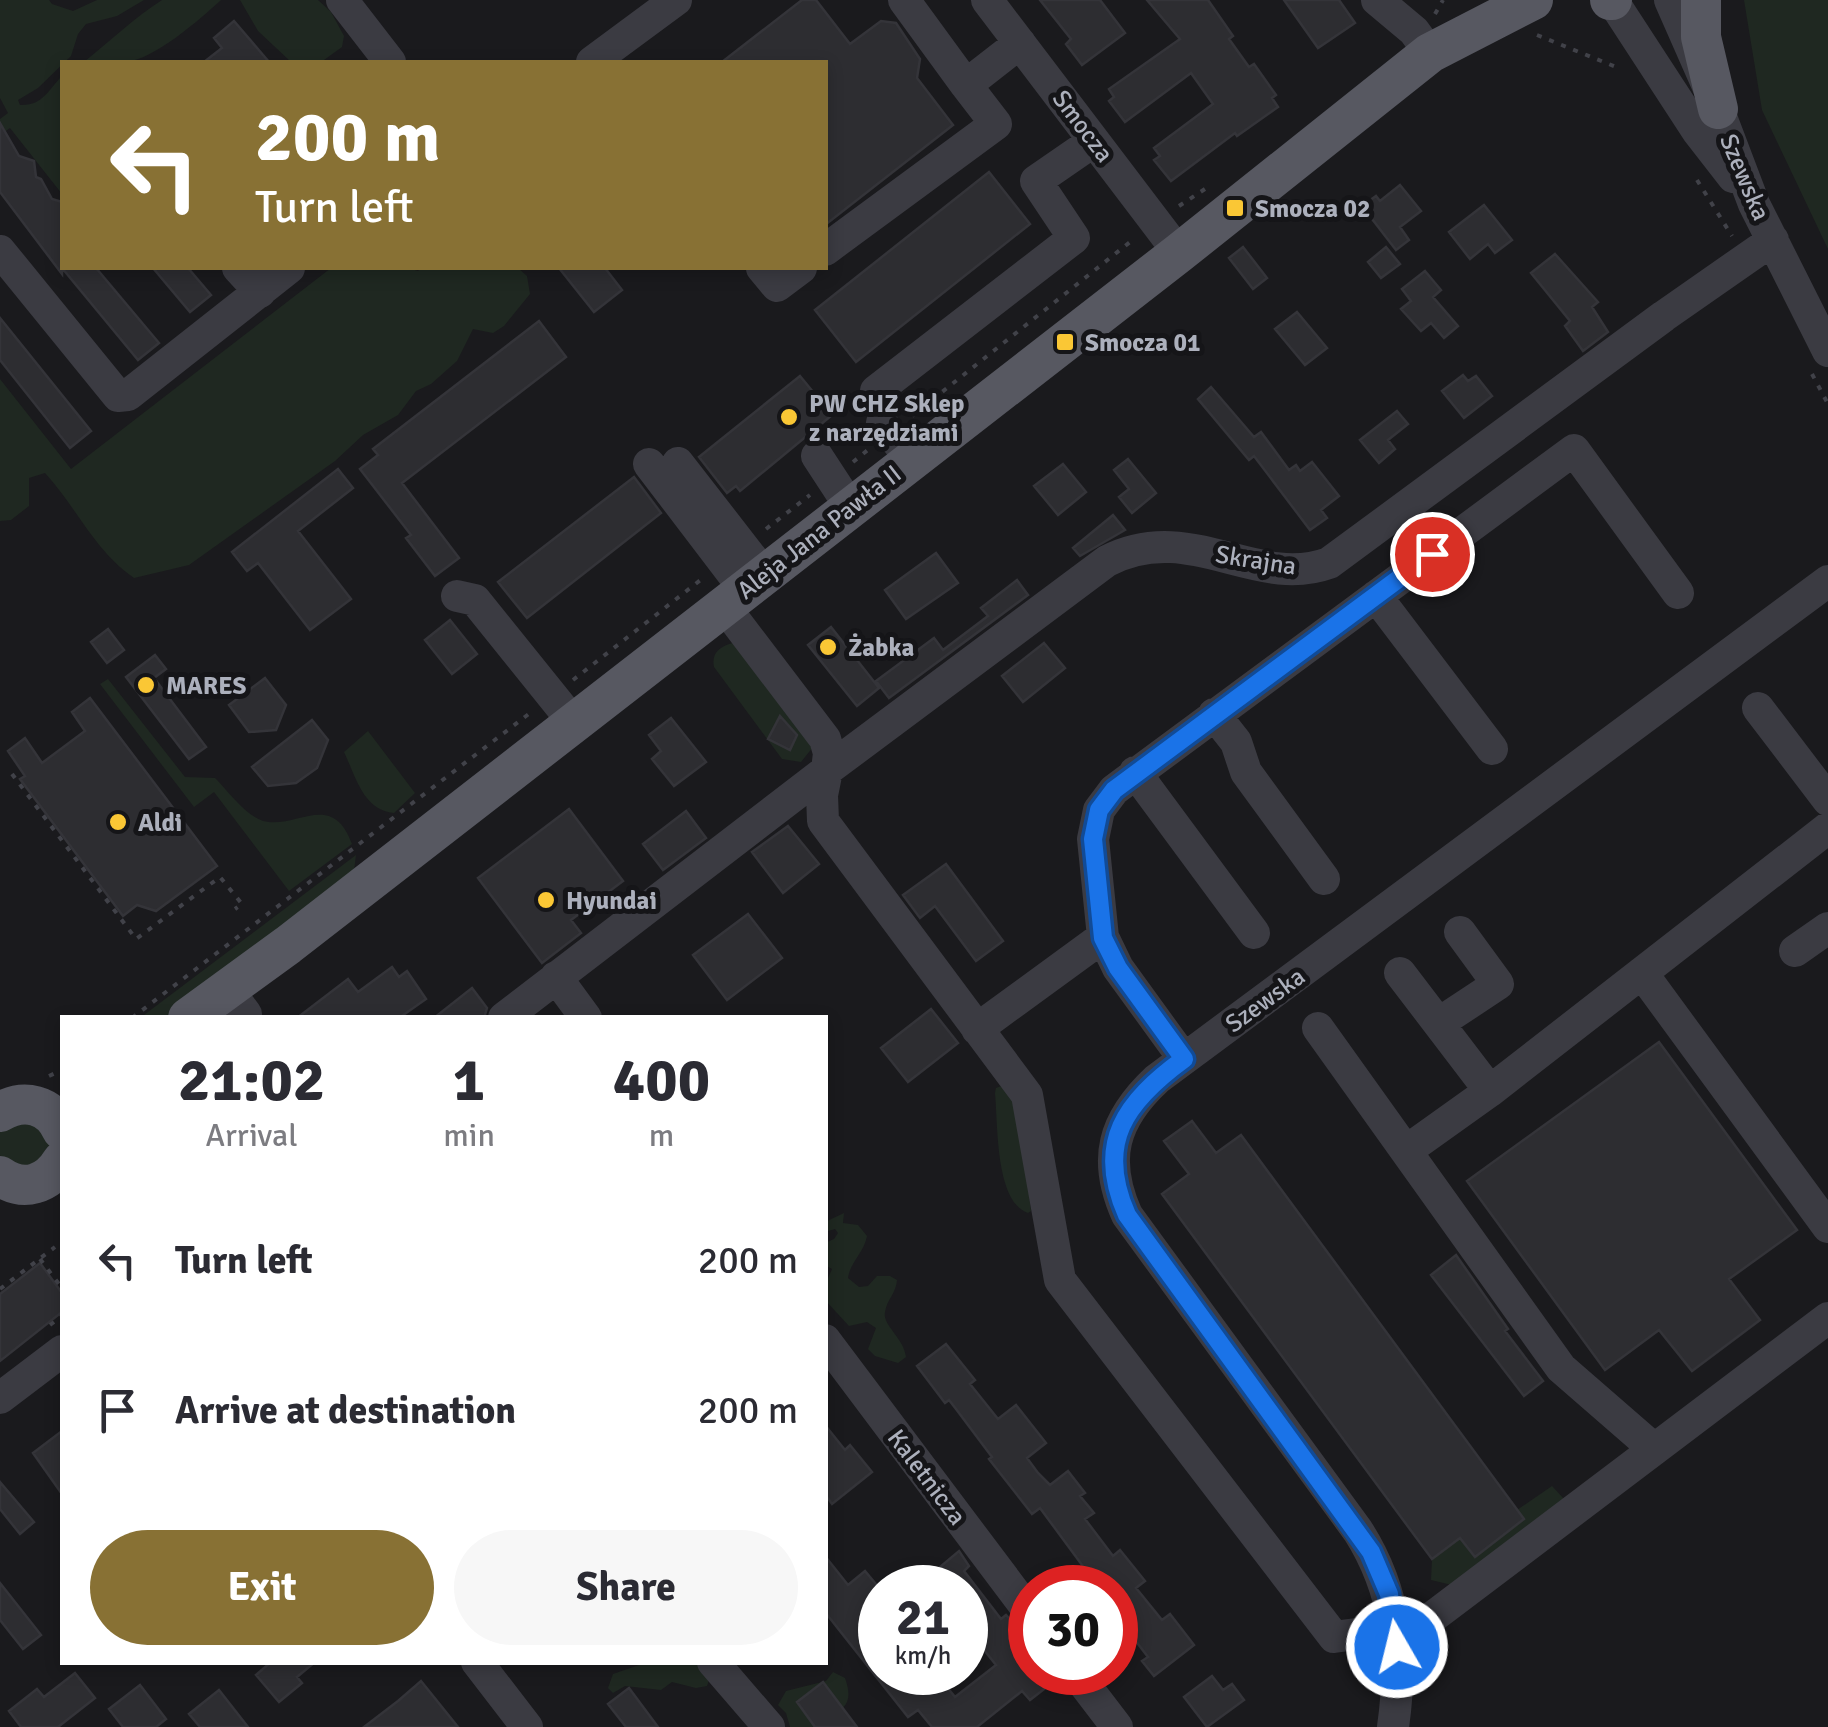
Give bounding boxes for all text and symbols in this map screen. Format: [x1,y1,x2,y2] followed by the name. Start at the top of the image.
[1046,84,1120,168] street label: Smocza
[255,94,440,180] text: 200 m
[90,100,220,230] icon: left
[1713,129,1777,225] street label: Szewska
[255,180,414,235] text: Turn left
[1255,193,1371,224] place label: Smocza 02
[1224,197,1246,219] marker: Smocza 02
[1085,327,1201,358] place label: Smocza 01
[1054,331,1076,353] marker: Smocza 01
[809,388,964,448] place label: PW CHZ Sklep z narzędziami
[778,406,800,428] marker: PW CHZ Sklep z narzędziami
[731,458,907,606] street label: Aleja Jana Pawła II
[1390,512,1475,597] pin
[1405,527,1460,582] icon: arrive
[1213,538,1299,582] street label: Skrajna
[848,632,915,663] place label: Żabka
[817,636,839,658] marker: Żabka
[166,670,246,701] place label: MARES
[135,674,157,696] marker: MARES
[138,807,182,838] place label: Aldi
[107,811,129,833] marker: Aldi
[566,885,657,916] place label: Hyundai
[535,889,557,911] marker: Hyundai
[1219,961,1311,1039] street label: Szewska
[178,1044,325,1118] text: 21:02
[453,1044,485,1118] text: 1
[613,1044,710,1118] text: 400
[206,1116,298,1155] text: Arrival
[443,1116,495,1155] text: min
[649,1116,674,1155] text: m
[90,1233,145,1288] icon: left
[175,1237,313,1284] text: Turn left
[698,1237,798,1284] text: 200 m
[90,1383,145,1438] icon: arrive
[175,1387,516,1434] text: Arrive at destination
[698,1387,798,1434] text: 200 m
[881,1423,973,1531] street label: Kaletnicza
[90,1530,434,1645] button: Exit
[454,1530,798,1645] button: Share
[1008,1565,1138,1695] speed limit sign: 30
[896,1587,950,1649] text: 21
[1345,1595,1449,1699] position arrow
[895,1640,951,1671] text: km/h

